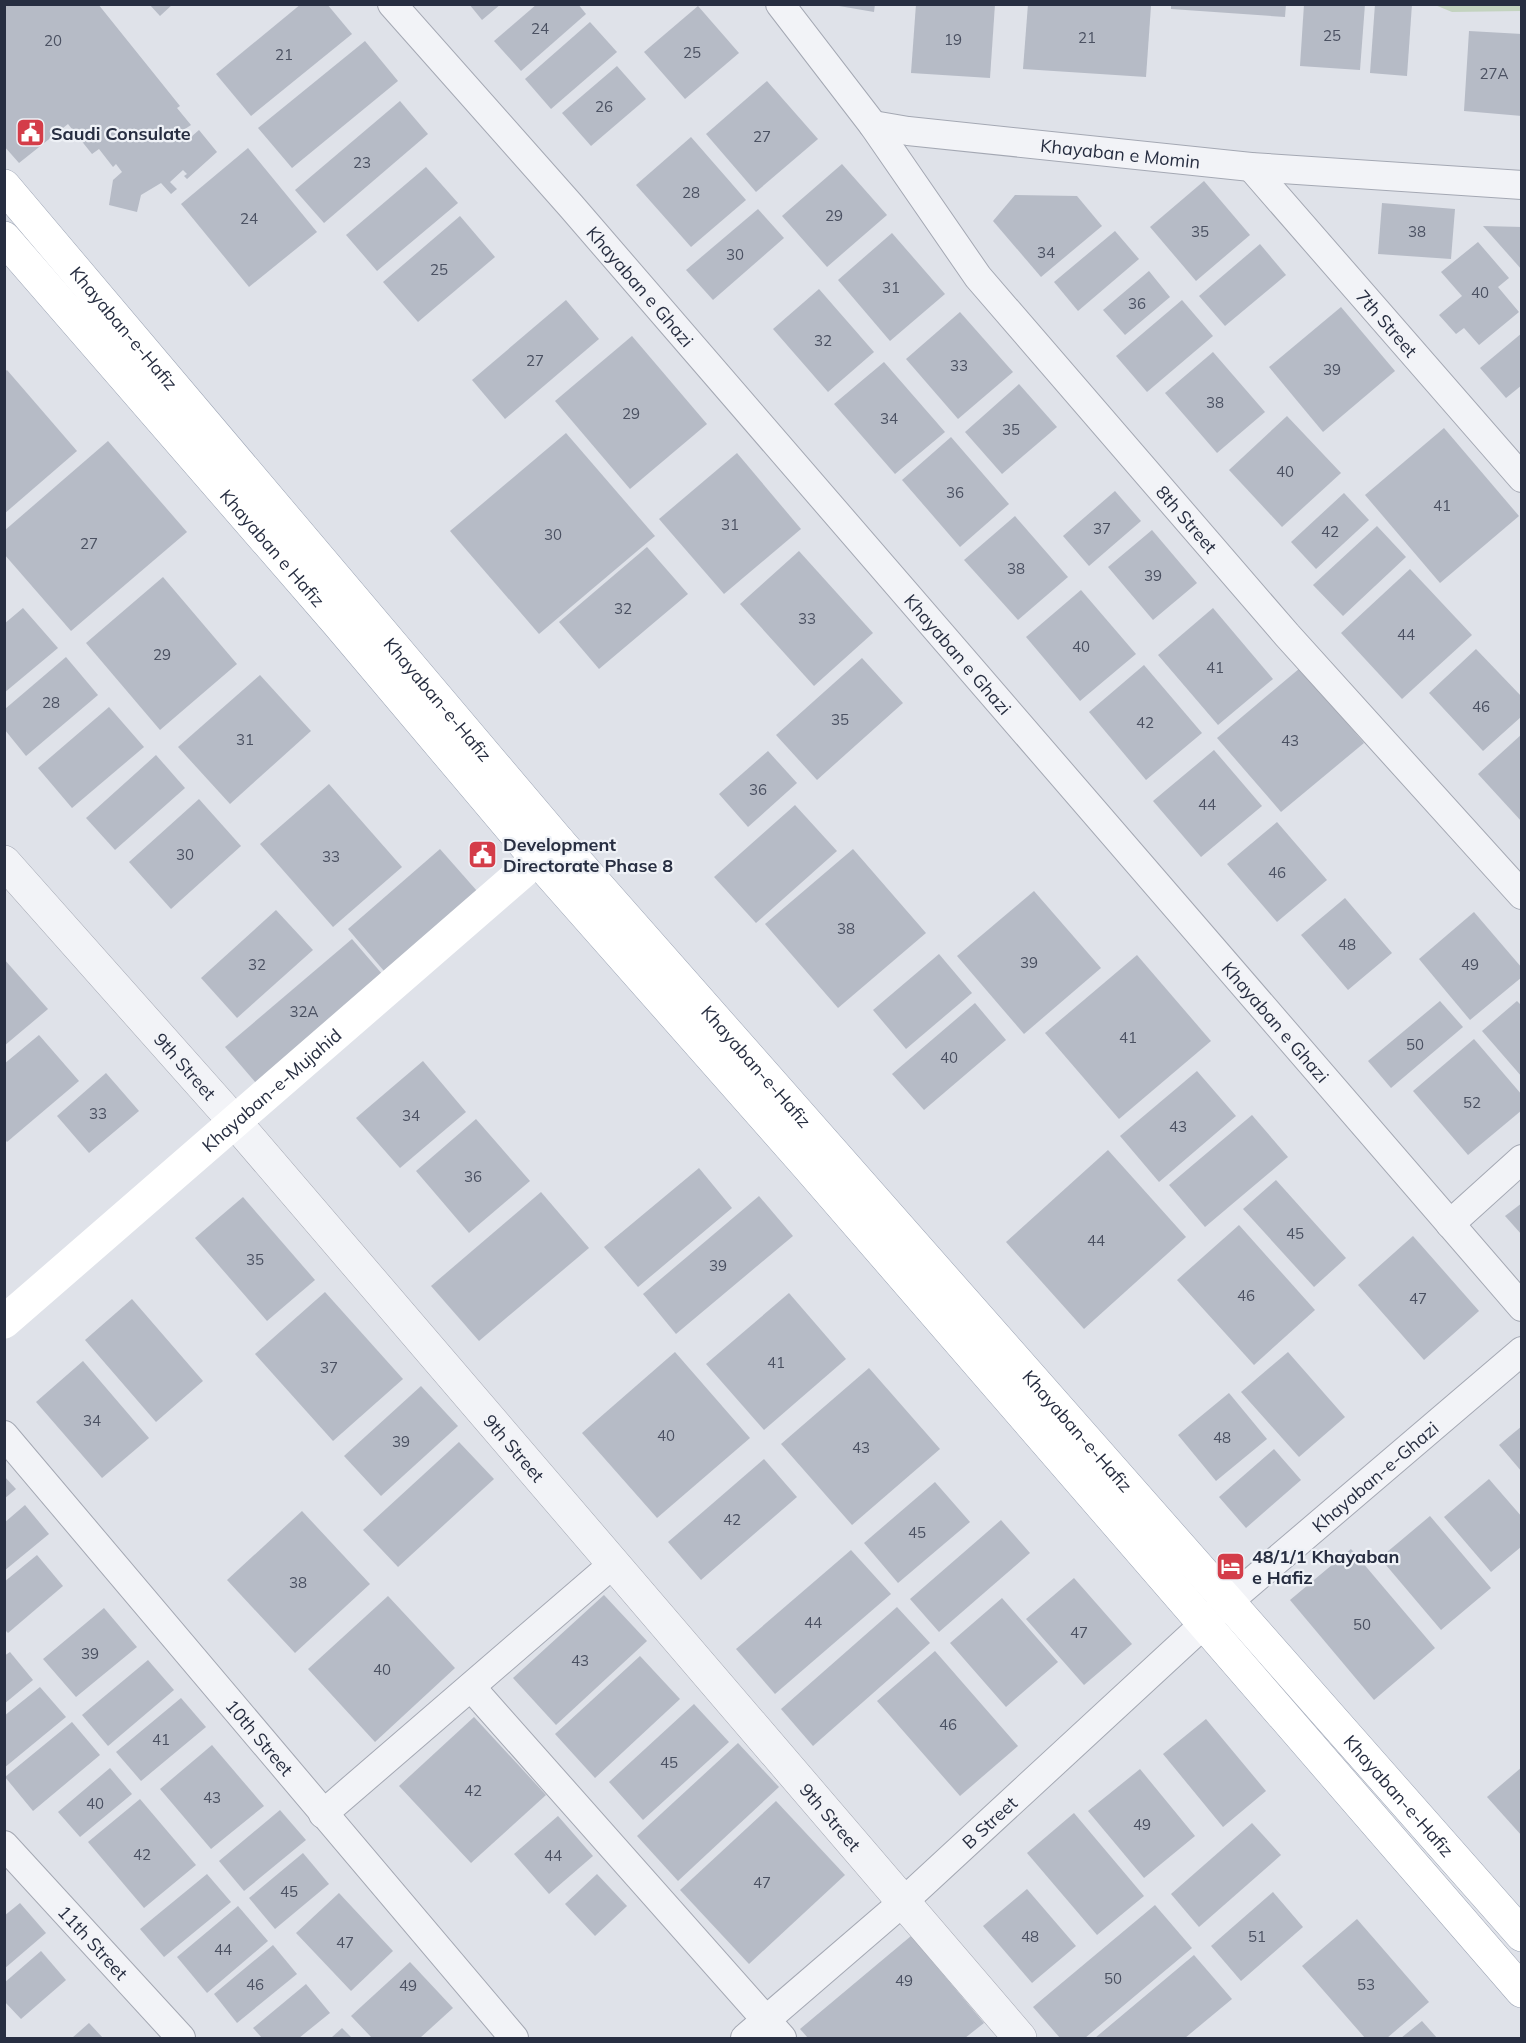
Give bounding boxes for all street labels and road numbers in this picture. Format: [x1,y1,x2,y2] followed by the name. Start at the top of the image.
[1039,133,1201,173] street label: Khayaban e Momin
[582,221,699,352] street label: Khayaban e Ghazi
[65,261,183,395] street label: Khayaban-e-Hafiz
[1351,285,1423,362] street label: 7th Street
[1151,480,1222,558] street label: 8th Street
[215,484,330,611] street label: Khayaban e Hafiz
[900,589,1017,719] street label: Khayaban e Ghazi
[379,632,497,766] street label: Khayaban-e-Hafiz
[1217,957,1334,1087] street label: Khayaban e Ghazi
[697,1000,816,1132] street label: Khayaban-e-Hafiz
[197,1023,346,1157] street label: Khayaban-e-Mujahid
[149,1028,221,1104] street label: 9th Street
[1018,1365,1138,1497] street label: Khayaban-e-Hafiz
[479,1409,550,1487] street label: 9th Street
[1307,1416,1443,1537] street label: Khayaban-e-Ghazi
[221,1694,299,1780] street label: 10th Street
[1339,1730,1459,1861] street label: Khayaban-e-Hafiz
[795,1778,866,1856] street label: 9th Street
[957,1791,1022,1853] street label: B Street
[53,1900,133,1984] street label: 11th Street

